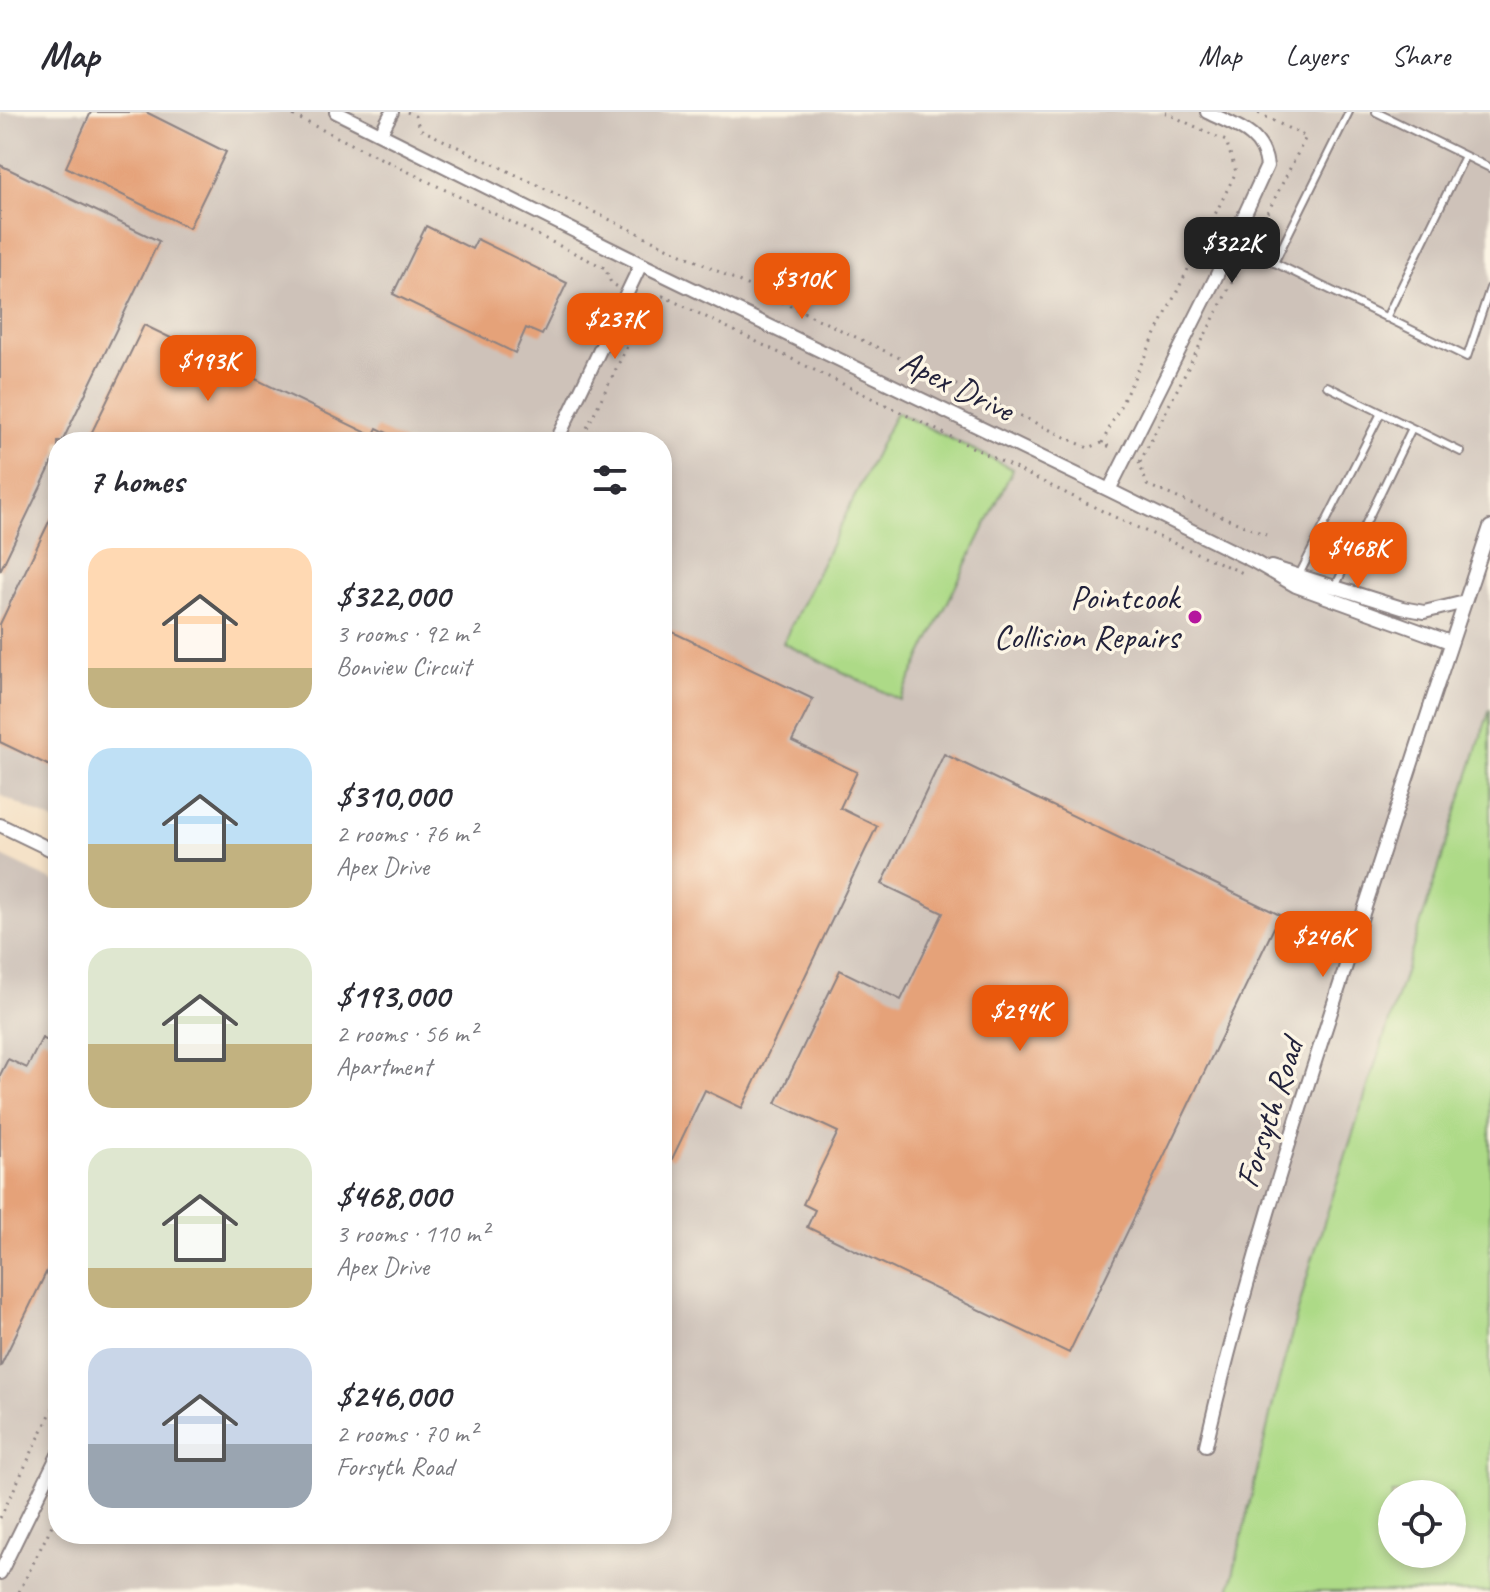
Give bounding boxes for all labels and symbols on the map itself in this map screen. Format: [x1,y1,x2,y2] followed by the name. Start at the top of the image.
[1176,217,1288,285] pin: $322K
[746,253,858,321] pin: $310K
[559,293,671,361] pin: $237K
[152,335,264,403] pin: $193K
[893,339,1023,432] street label: Apex Drive
[1302,522,1414,590] pin: $468K
[994,576,1182,658] place label: Pointcook Collision Repairs
[1186,608,1204,626] marker: Pointcook Collision Repairs
[1267,911,1379,979] pin: $246K
[964,985,1076,1053] pin: $294K
[1225,1029,1315,1193] street label: Forsyth Road

